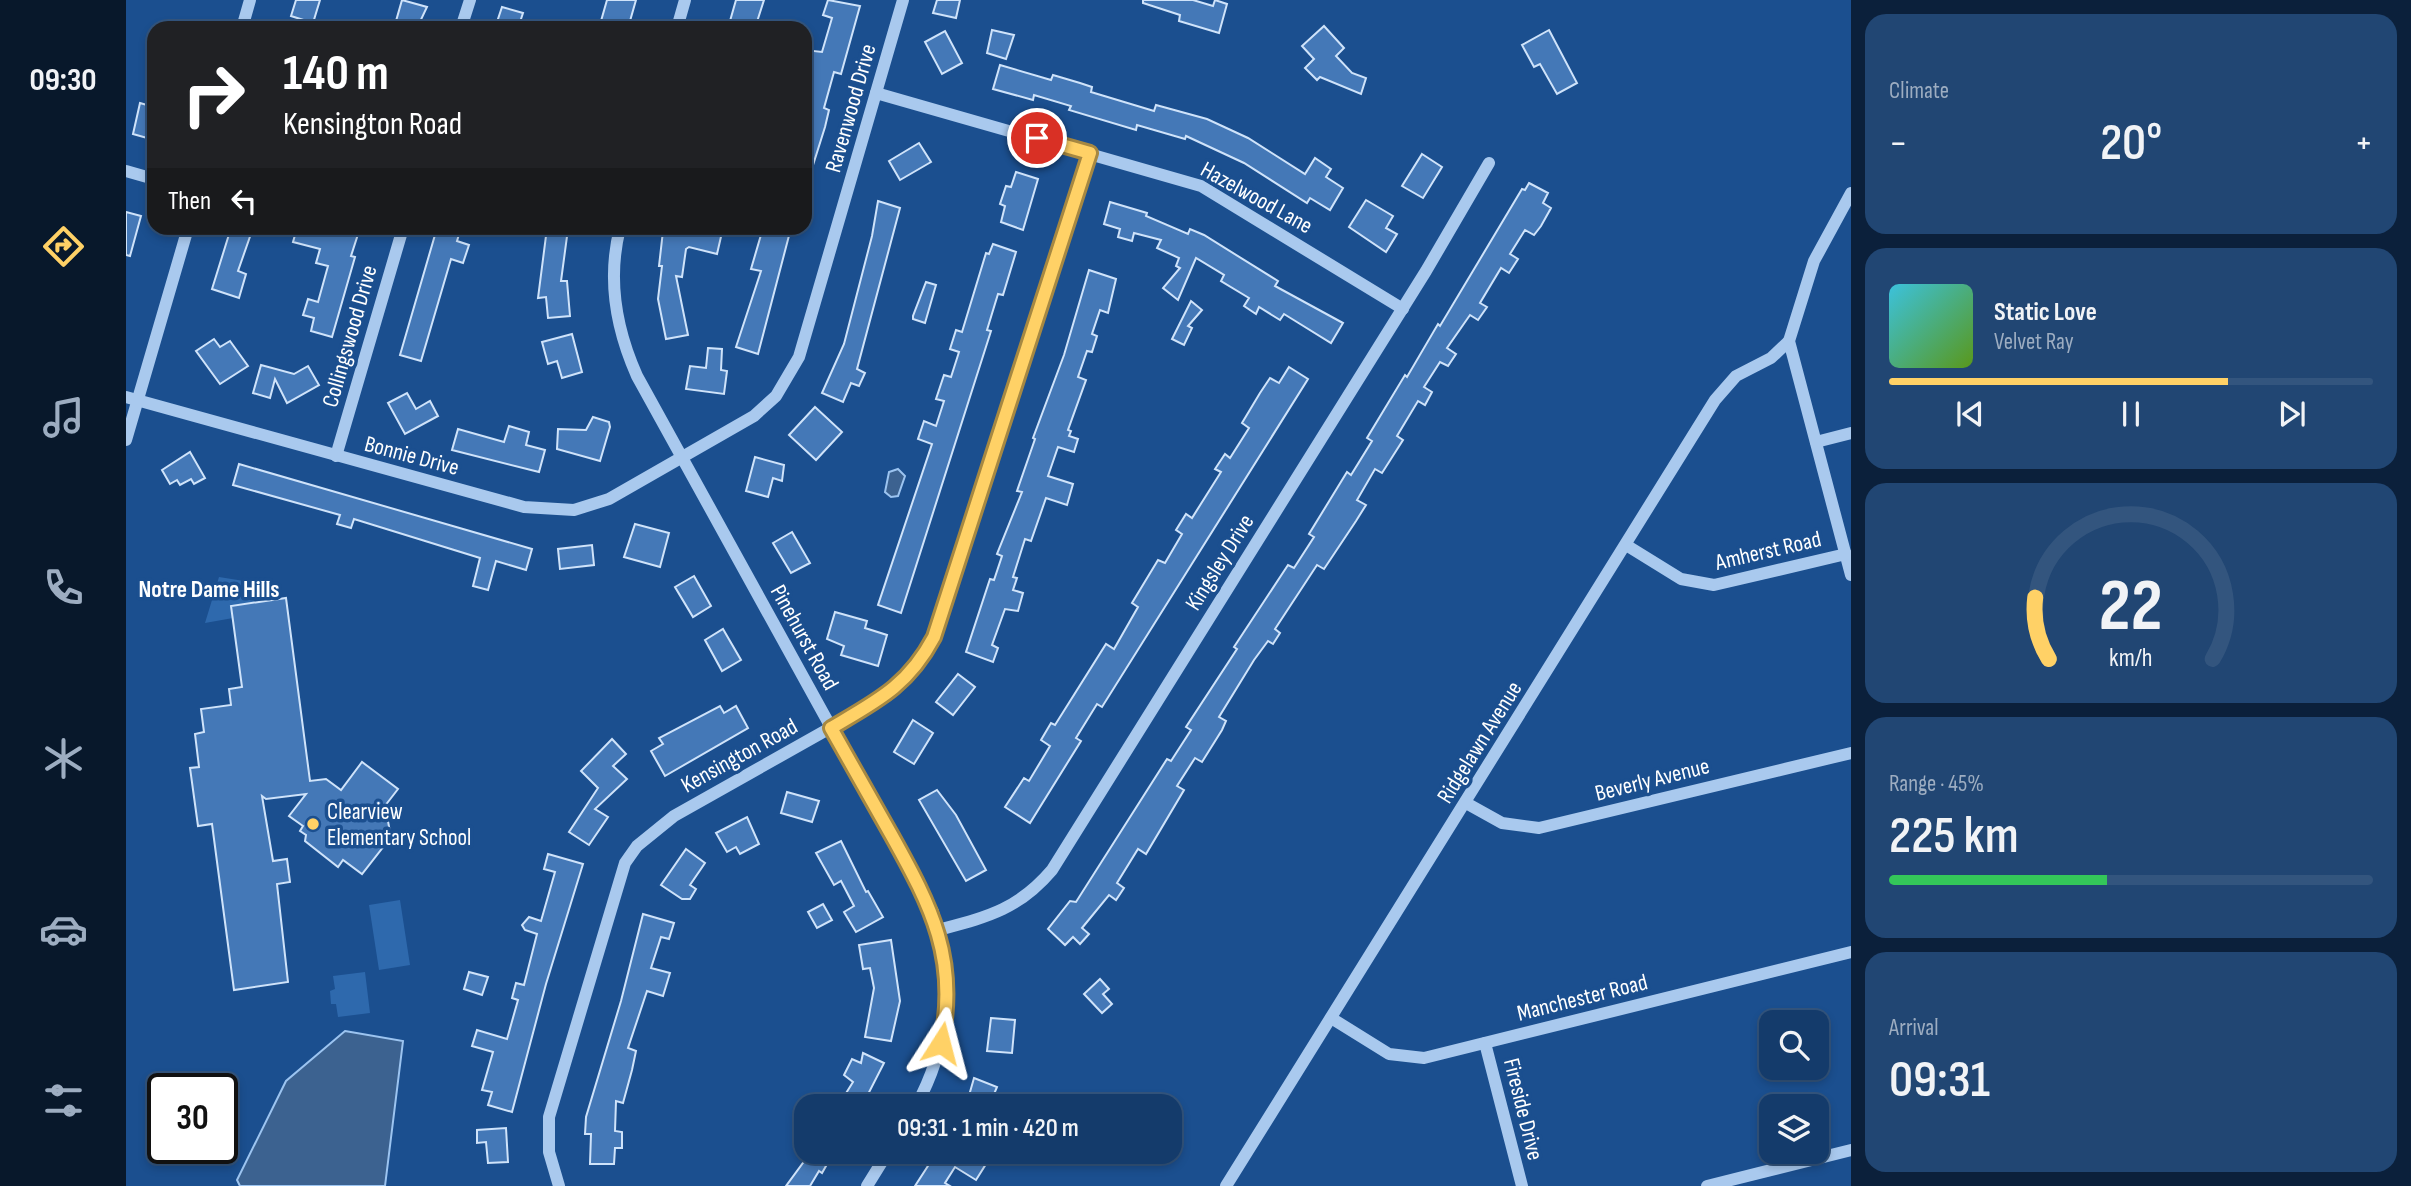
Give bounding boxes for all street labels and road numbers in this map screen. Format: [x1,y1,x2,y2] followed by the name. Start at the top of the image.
[819,41,883,176] street label: Ravenwood Drive
[1196,156,1317,240] street label: Hazelwood Lane
[316,262,384,411] street label: Collingswood Drive
[361,430,462,482] street label: Bonnie Drive
[1179,509,1260,616] street label: Kingsley Drive
[1712,525,1824,577] street label: Amherst Road
[764,580,845,695] street label: Pinehurst Road
[1431,676,1528,809] street label: Ridgelawn Avenue
[676,712,803,799] street label: Kensington Road
[1592,752,1712,808] street label: Beverly Avenue
[1514,968,1650,1028] street label: Manchester Road
[1497,1055,1549,1163] street label: Fireside Drive

